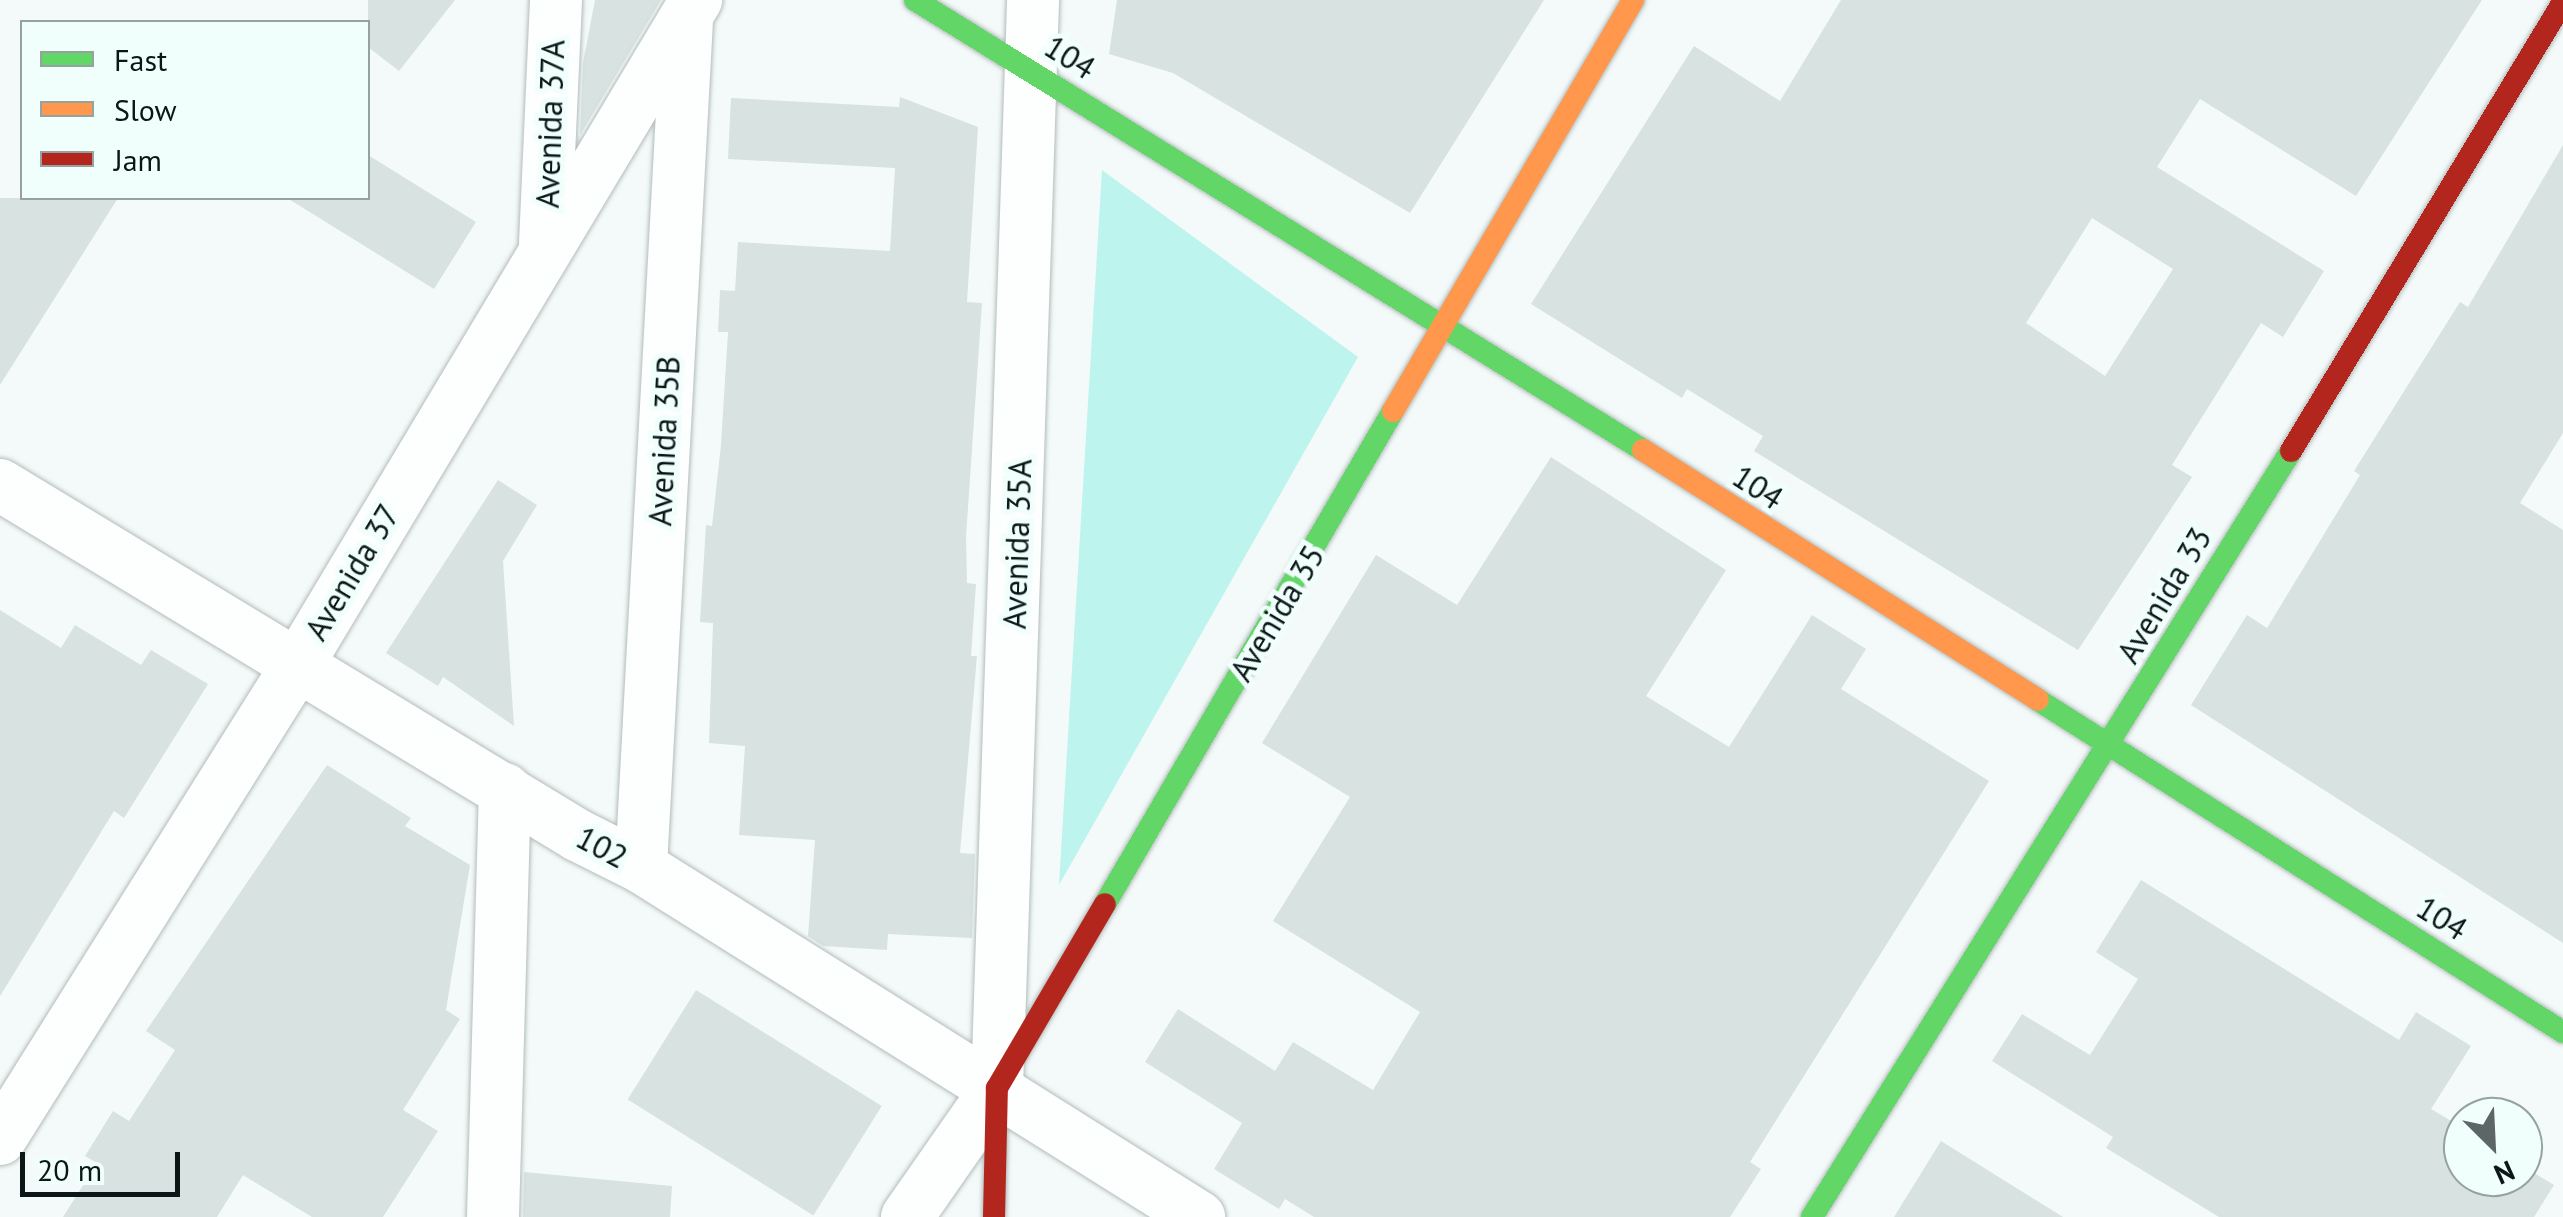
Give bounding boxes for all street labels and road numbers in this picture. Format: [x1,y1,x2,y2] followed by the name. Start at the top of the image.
[1038,27,1102,87] street label: 104
[528,39,572,209] street label: Avenida 37A
[640,355,688,527] street label: Avenida 35B
[1726,457,1790,517] street label: 104
[995,458,1039,630] street label: Avenida 35A
[297,497,407,647] street label: Avenida 37
[2109,520,2219,670] street label: Avenida 33
[1222,538,1332,688] street label: Avenida 35
[570,818,634,876] street label: 102
[2410,888,2474,948] street label: 104

